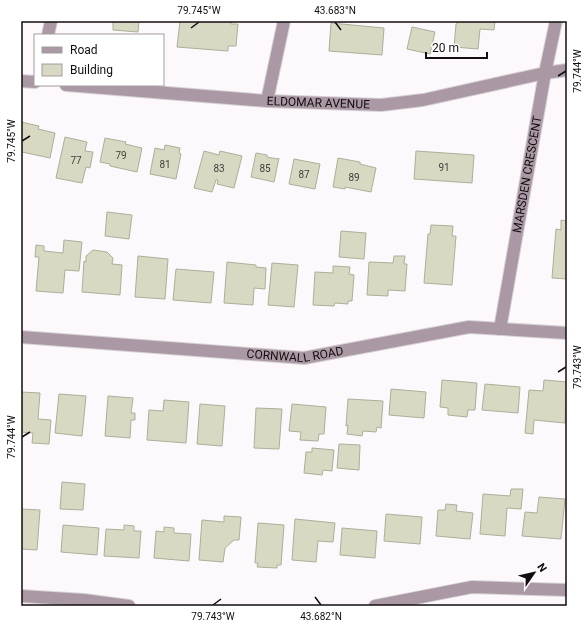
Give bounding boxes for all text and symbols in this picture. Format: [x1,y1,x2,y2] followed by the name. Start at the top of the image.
[177,5,221,16] text: 79.745°W
[314,5,356,16] text: 43.683°N
[34,34,164,86] legend
[426,34,487,60] scale bar
[432,41,459,55] text: 20 m
[70,43,98,57] text: Road
[572,49,583,93] text: 79.744°W
[70,63,113,77] text: Building
[267,94,370,112] street label: ELDOMAR AVENUE
[510,115,544,234] street label: MARSDEN CRESCENT
[6,119,17,163] text: 79.745°W
[115,150,127,161] house number: 79
[70,155,82,166] house number: 77
[159,159,171,170] house number: 81
[438,162,450,173] house number: 91
[213,163,225,174] house number: 83
[259,163,271,174] house number: 85
[298,169,310,180] house number: 87
[348,172,360,183] house number: 89
[246,344,345,365] street label: CORNWALL ROAD
[572,345,583,389] text: 79.743°W
[6,415,17,459] text: 79.744°W
[514,553,554,593] north arrow
[534,561,550,575] text: N
[191,611,235,622] text: 79.743°W
[300,611,342,622] text: 43.682°N

